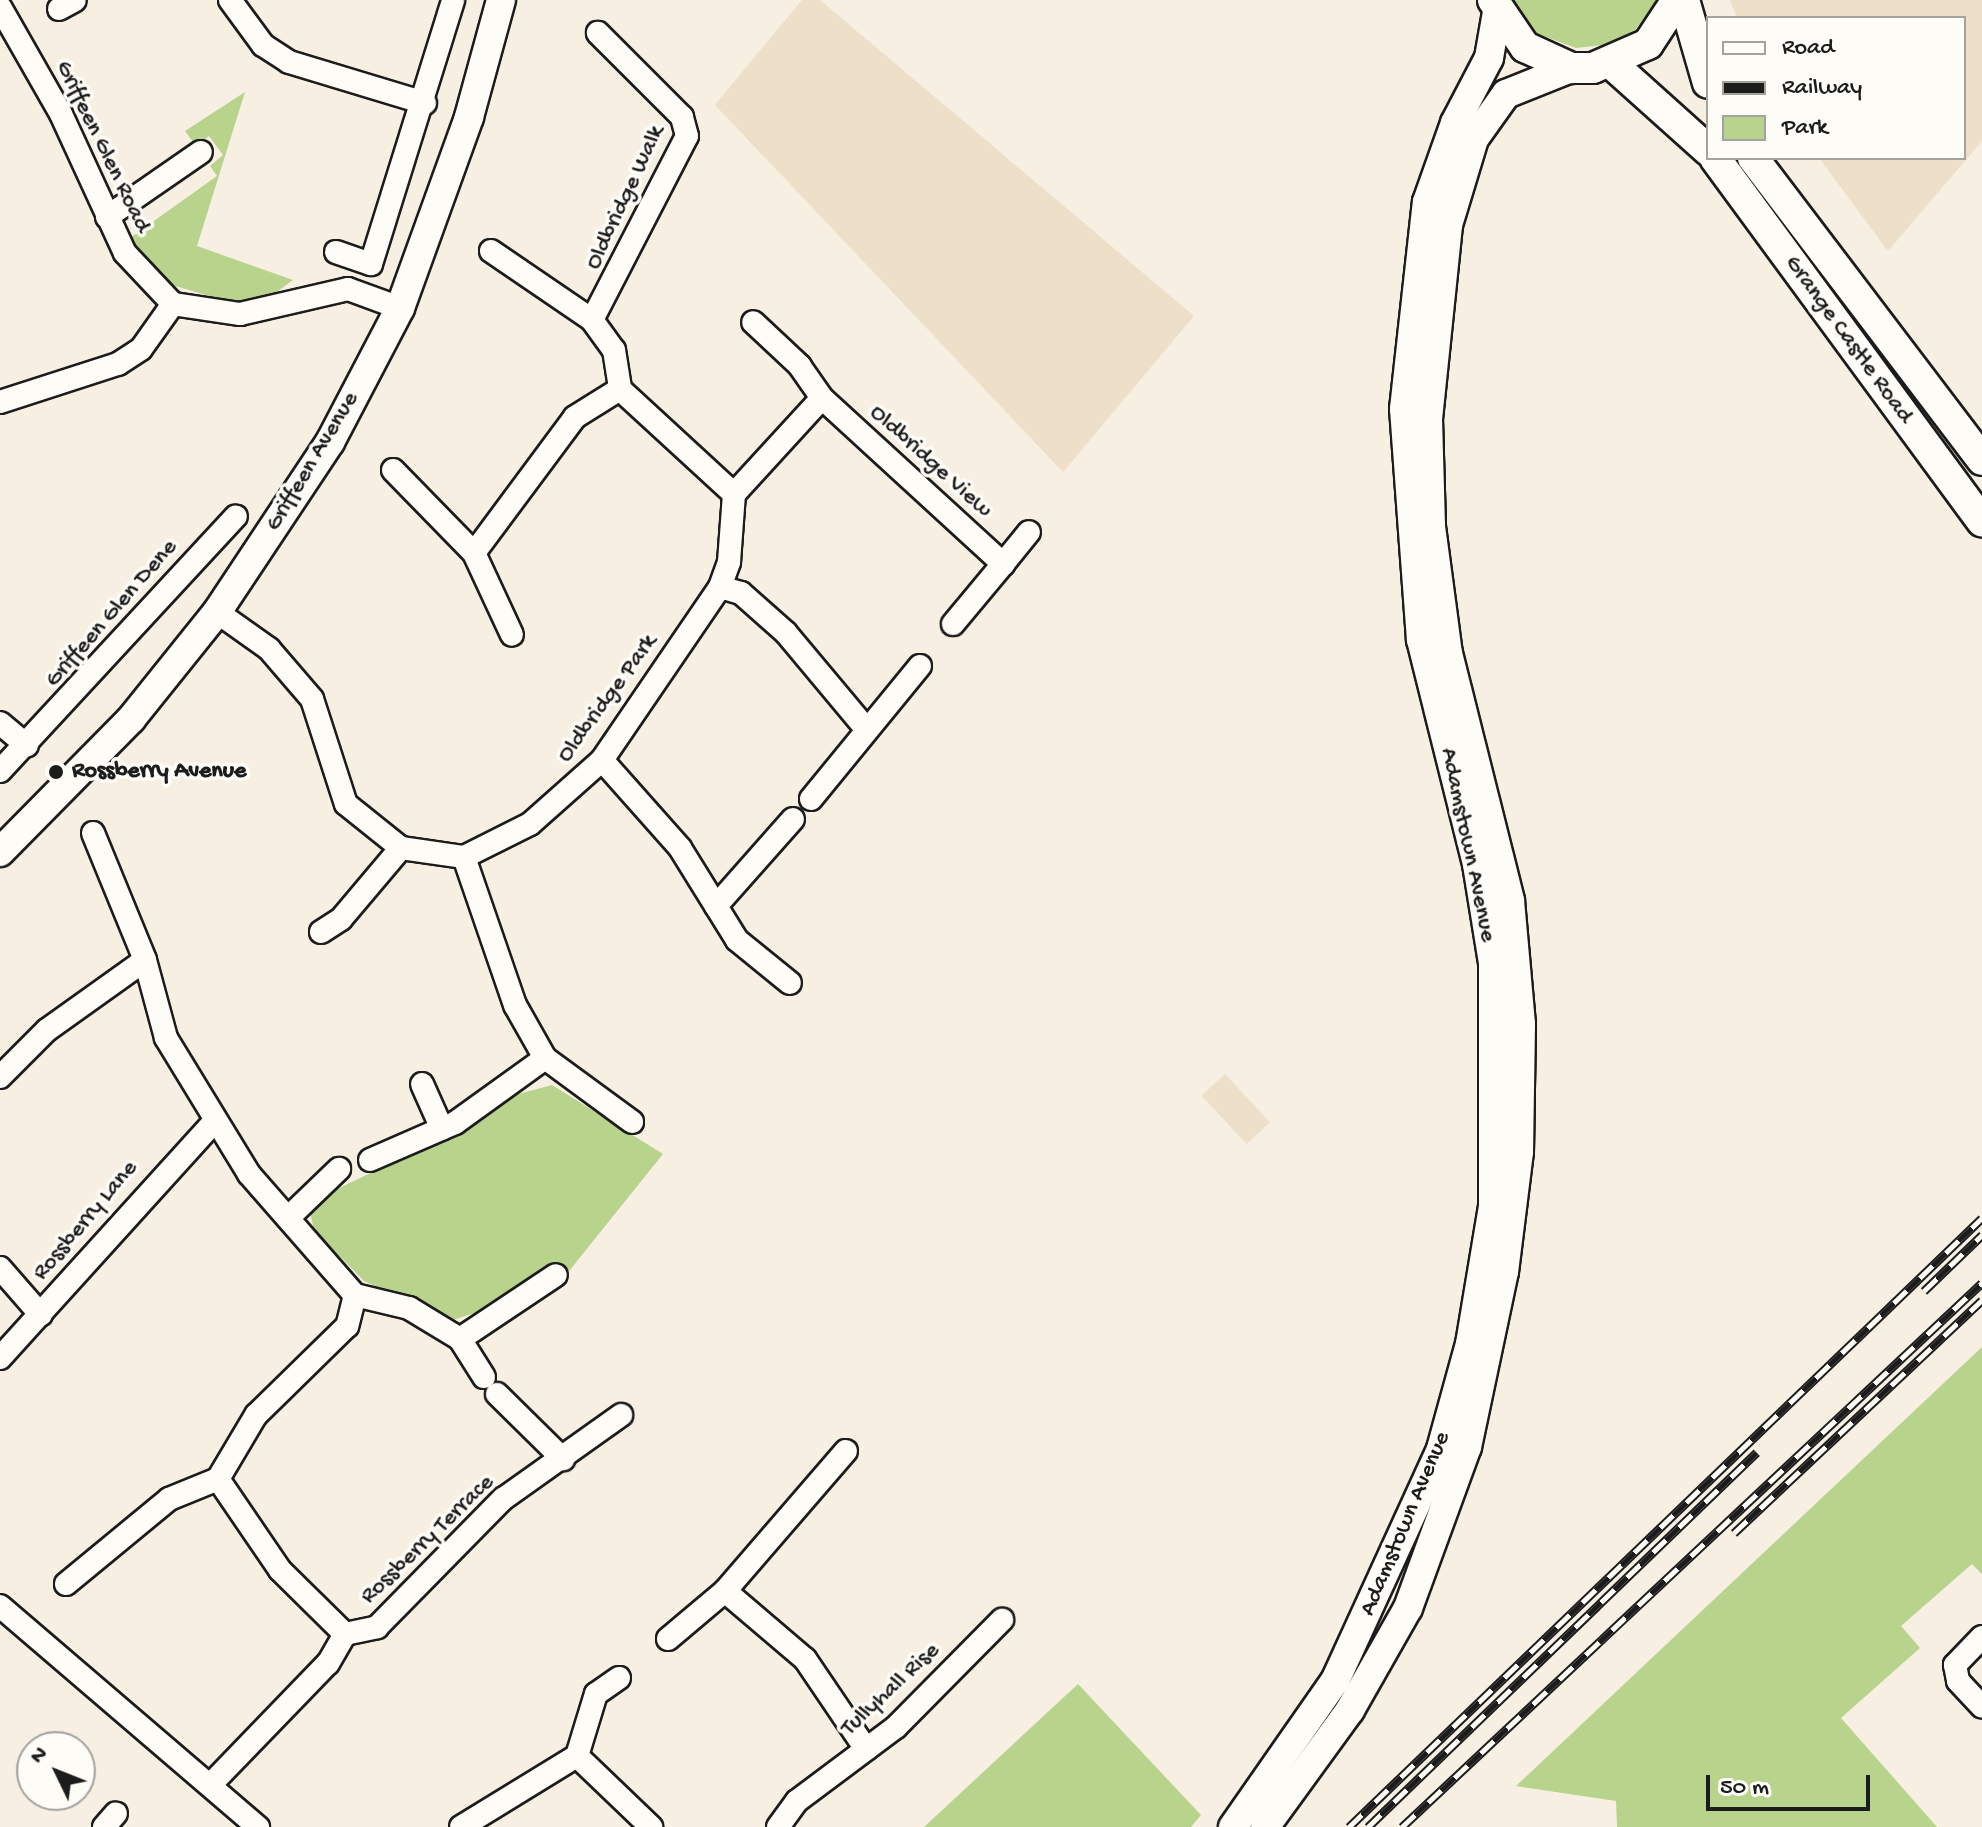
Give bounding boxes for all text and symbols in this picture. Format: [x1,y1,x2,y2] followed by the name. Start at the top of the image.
[1706,16,1966,160] legend
[1782,34,1834,63] text: Road
[48,56,156,238] street label: Griffeen Glen Road
[1782,74,1862,103] text: Railway
[1782,114,1828,143] text: Park
[580,121,672,275] street label: Oldbridge Walk
[1777,250,1919,430] street label: Grange Castle Road
[260,387,366,537] street label: Griffeen Avenue
[863,399,997,525] street label: Oldbridge View
[40,534,184,694] street label: Griffeen Glen Dene
[552,629,664,769] street label: Oldbridge Park
[1432,745,1502,945] street label: Adamstown Avenue
[72,758,246,786] place label: Rossberry Avenue
[47,763,65,781] marker: Rossberry Avenue
[27,1155,145,1287] street label: Rossberry Lane
[1354,1427,1458,1621] street label: Adamstown Avenue
[355,1469,501,1611] street label: Rossberry Terrace
[836,1637,946,1743] street label: Tullyhall Rise
[16,1731,96,1811] north arrow
[26,1742,54,1770] text: N
[1710,1759,1874,1809] scale bar
[1720,1774,1769,1803] text: 50 m

